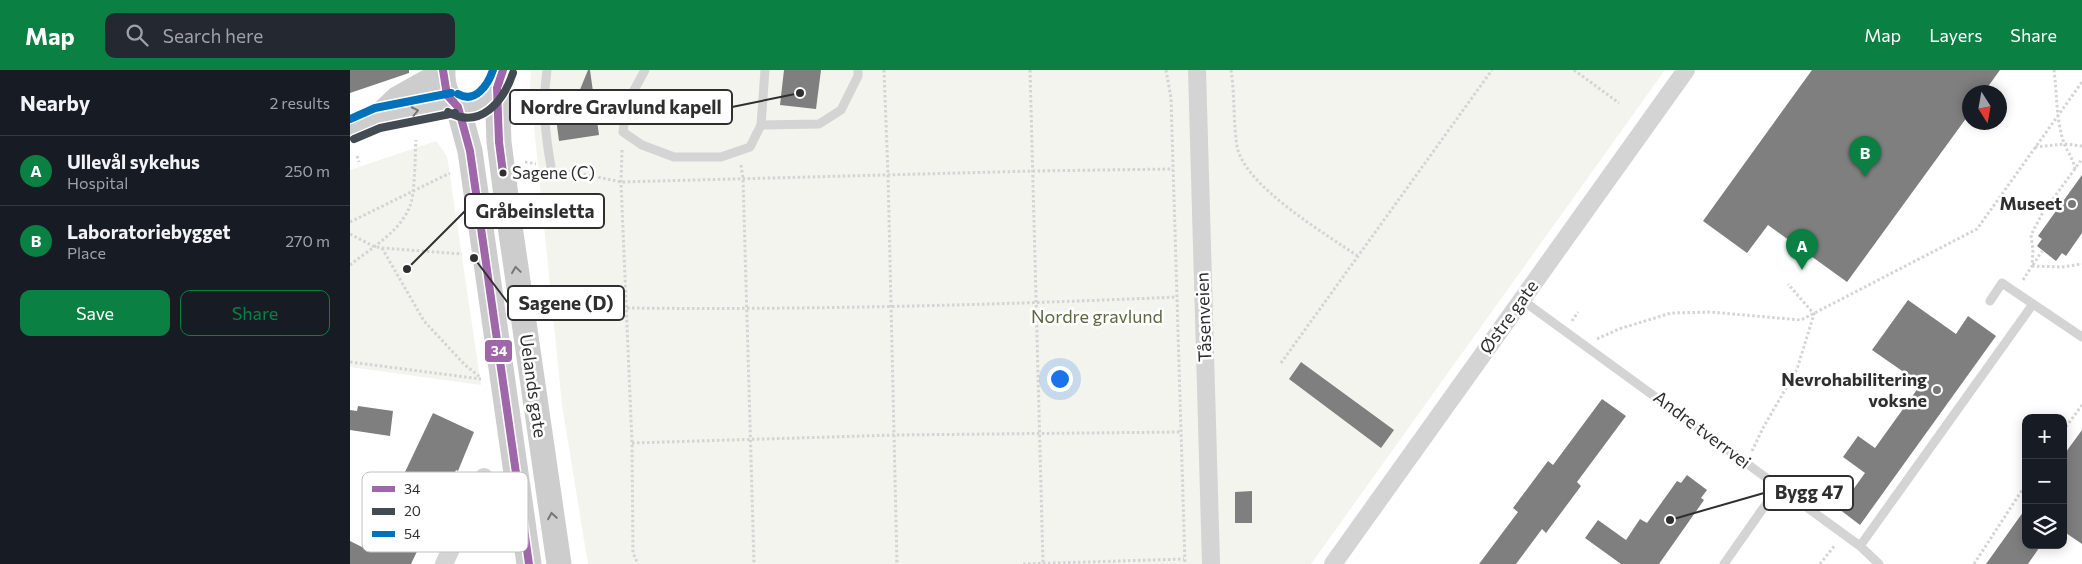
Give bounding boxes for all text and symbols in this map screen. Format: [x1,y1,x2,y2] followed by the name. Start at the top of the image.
[105,13,455,58] search box
[25,21,75,50] text: Map
[123,21,151,49] icon: search
[163,24,263,47] text: Search here
[1864,24,1901,46] text: Map
[1929,24,1982,46] text: Layers
[2010,24,2057,46] text: Share
[1962,85,2007,130] north arrow
[20,90,90,115] text: Nearby
[510,90,732,124] callout: Nordre Gravlund kapell
[269,93,330,112] text: 2 results
[520,95,722,118] text: Nordre Gravlund kapell
[411,106,419,117] one-way arrow
[1849,136,1881,177] pin: B
[67,150,200,173] text: Ullevål sykehus
[30,161,42,180] text: A
[284,161,330,180] text: 250 m
[512,162,595,183] place label: Sagene (C)
[498,168,508,178] marker: Sagene (C)
[67,173,128,192] text: Hospital
[2000,192,2062,214] place label: Museet
[465,194,604,228] callout: Gråbeinsletta
[2066,198,2078,210] marker: Museet
[476,199,594,222] text: Gråbeinsletta
[67,220,230,243] text: Laboratoriebygget
[1786,229,1818,270] pin: A
[31,231,41,250] text: B
[285,231,330,250] text: 270 m
[67,243,106,262] text: Place
[511,266,522,274] one-way arrow
[1190,272,1216,362] street label: Tåsenveien
[1474,275,1542,358] street label: Østre gate
[508,286,624,320] callout: Sagene (D)
[20,290,170,336] button: Save
[180,290,330,336] button: Share
[518,291,614,314] text: Sagene (D)
[1031,305,1163,327] park label: Nordre gravlund
[516,332,552,439] street label: Uelands gate
[484,339,513,363] line badge: 34
[491,342,508,359] text: 34
[1047,366,1073,392] your location
[1781,368,1927,411] place label: Nevrohabilitering voksne
[1931,384,1943,396] marker: Nevrohabilitering voksne
[1650,385,1756,473] street label: Andre tverrvei
[2022,414,2067,549] map controls
[2022,414,2067,459] button: +
[2022,459,2067,504] button: −
[362,472,528,552] legend
[1764,476,1853,510] callout: Bygg 47
[404,480,421,497] text: 34
[1775,480,1843,503] text: Bygg 47
[404,502,421,519] text: 20
[2022,504,2067,549] button: layers
[547,511,558,519] one-way arrow
[404,525,421,542] text: 54

